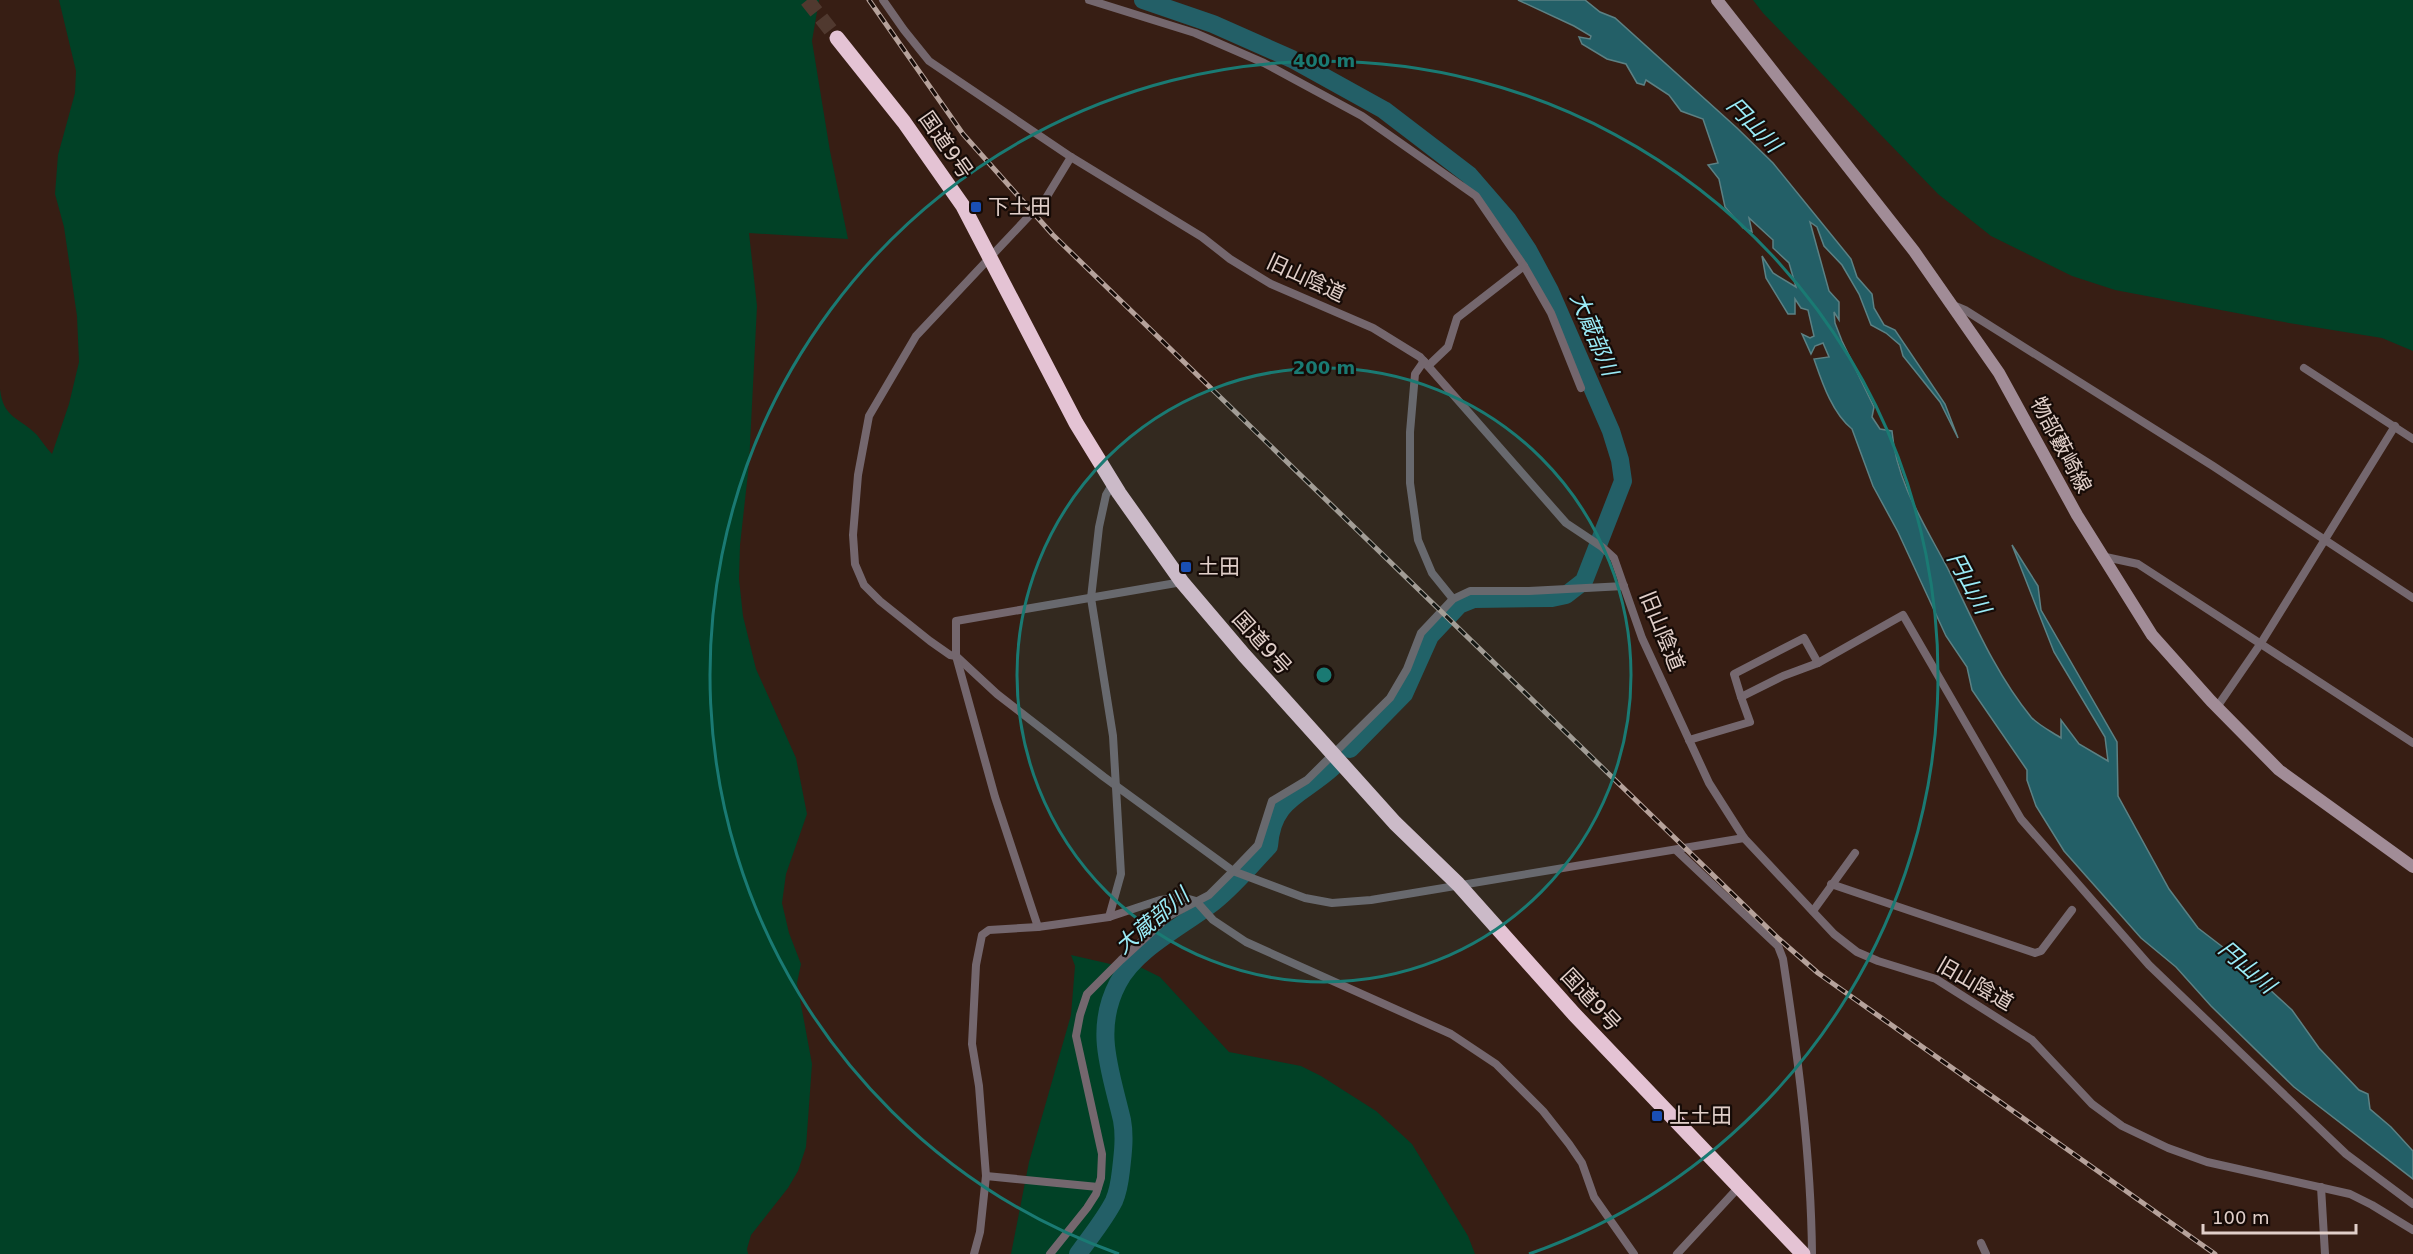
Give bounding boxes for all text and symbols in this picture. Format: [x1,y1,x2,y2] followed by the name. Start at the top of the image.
[1293,50,1355,71] text: 400 m
[1722,93,1787,159] water label: 円山川
[914,107,978,183] street label: 国道9号
[988,195,1051,219] place label: 下土田
[969,200,983,214] marker: 下土田
[1263,249,1349,307] street label: 旧山陰道
[1565,289,1623,381] water label: 大蔵部川
[1293,357,1355,378] text: 200 m
[2026,393,2096,497] street label: 物部藪崎線
[1942,548,1996,620] water label: 円山川
[1198,555,1240,579] place label: 土田
[1179,560,1193,574] marker: 土田
[1635,588,1689,674] street label: 旧山陰道
[1228,607,1296,679] street label: 国道9号
[1314,665,1334,685] centre of rings
[1110,882,1195,959] water label: 大蔵部川
[2214,936,2282,999] water label: 円山川
[1933,953,2017,1015] street label: 旧山陰道
[1556,964,1626,1036] street label: 国道9号
[1669,1104,1732,1128] place label: 上土田
[1650,1109,1664,1123] marker: 上土田
[2203,1197,2356,1235] scale bar
[2212,1207,2270,1228] text: 100 m

